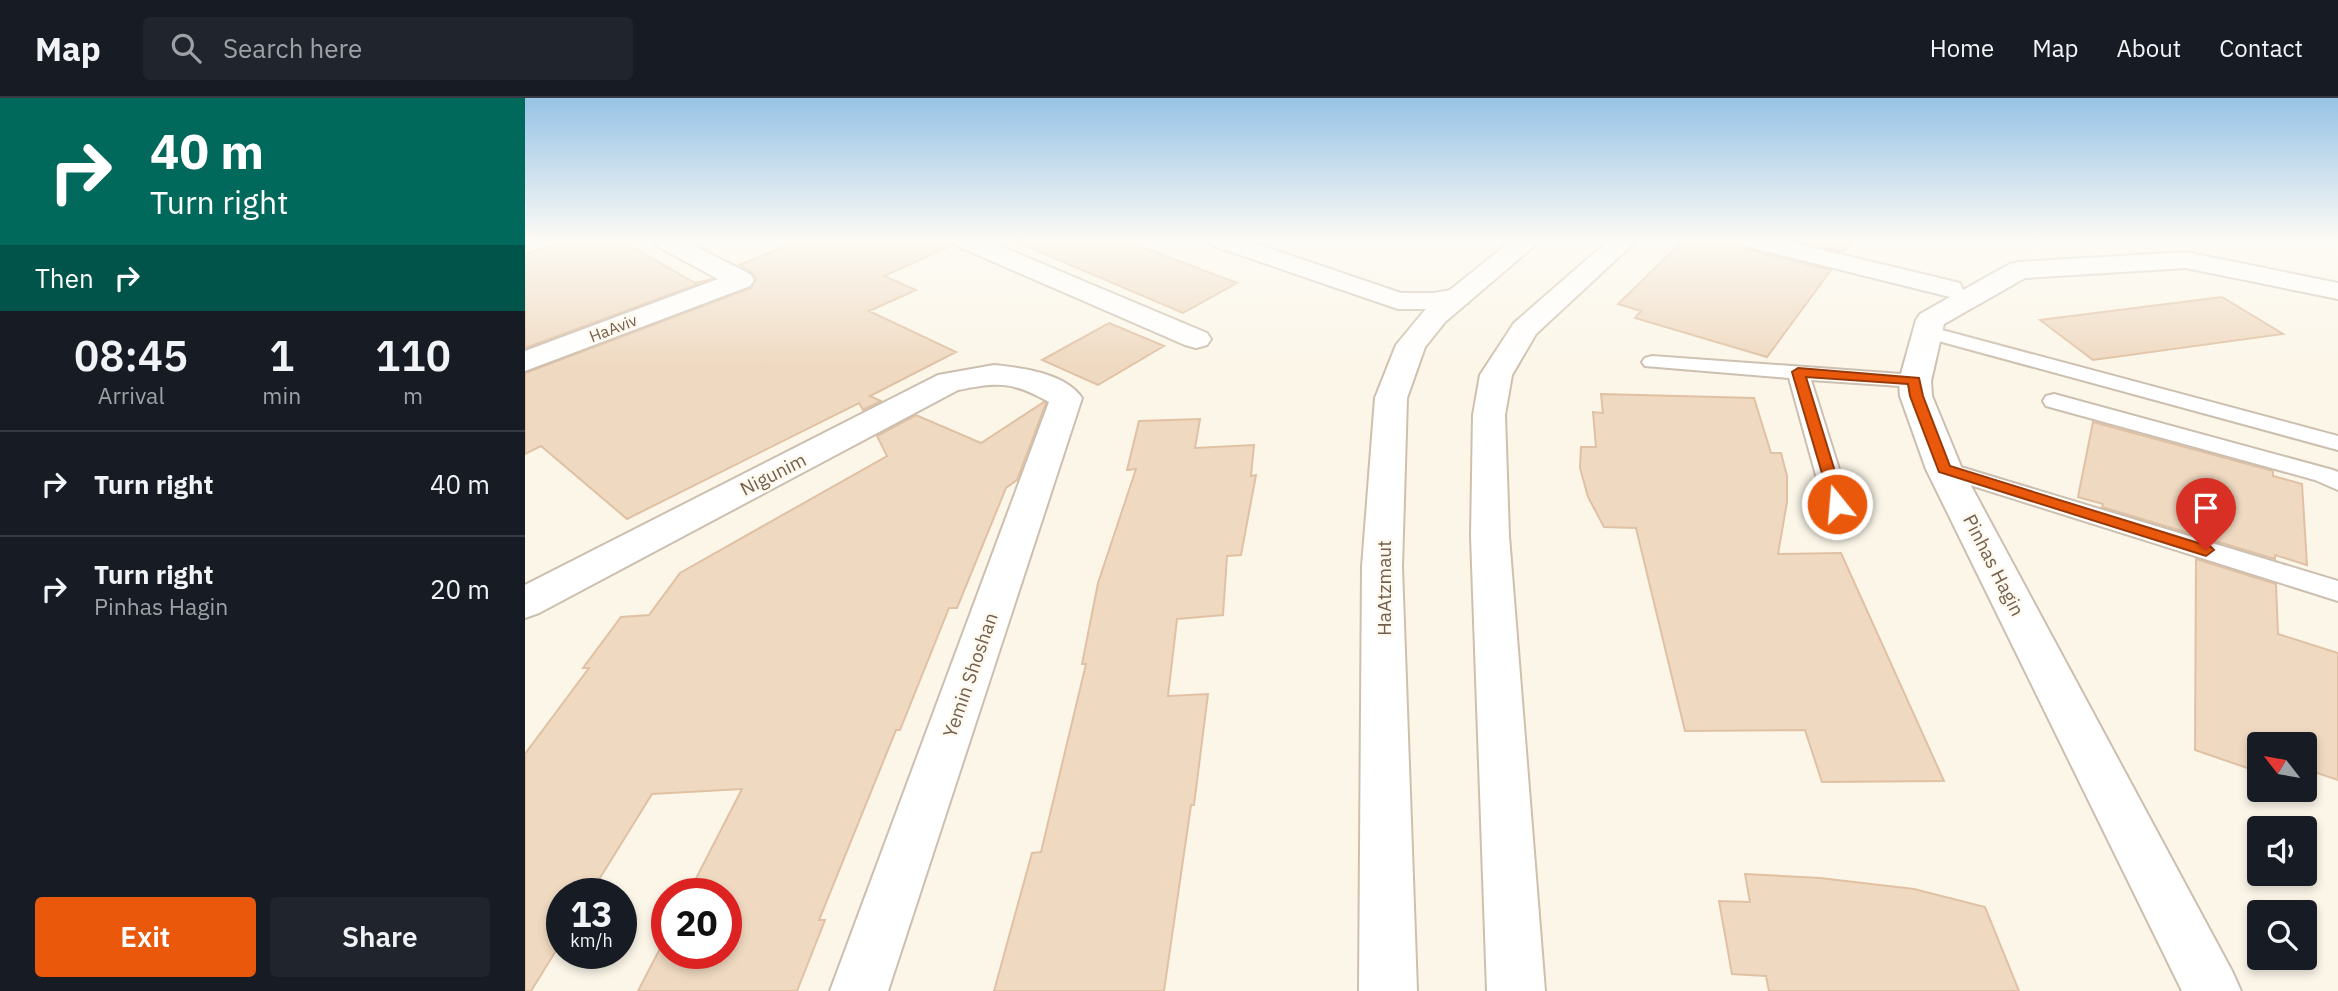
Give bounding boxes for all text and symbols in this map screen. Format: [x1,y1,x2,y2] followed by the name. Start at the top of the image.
[143,17,633,80] search box
[35,27,101,70] text: Map
[167,29,205,67] icon: search
[223,31,362,65] text: Search here
[1930,32,1994,64] text: Home
[2032,32,2078,64] text: Map
[2116,32,2181,64] text: About
[2219,32,2303,64] text: Contact
[150,119,264,182] text: 40 m
[35,126,126,217] icon: right
[150,181,288,223] text: Turn right
[108,259,146,297] icon: right
[35,261,94,295] text: Then
[586,310,640,346] street label: HaAviv
[74,328,188,383] text: 08:45
[269,328,294,383] text: 1
[375,328,451,383] text: 110
[98,380,165,410] text: Arrival
[262,380,301,410] text: min
[403,380,423,410] text: m
[736,447,810,501] street label: Nigunim
[35,465,73,503] icon: right
[94,467,213,501] text: Turn right
[430,467,490,501] text: 40 m
[1800,467,1874,541] position arrow
[2176,478,2236,550] pin
[2187,489,2225,527] icon: arrive
[1958,510,2030,620] street label: Pinhas Hagin
[1372,540,1396,636] street label: HaAtzmaut
[94,557,213,591] text: Turn right
[35,570,73,608] icon: right
[430,572,490,606] text: 20 m
[94,591,228,621] text: Pinhas Hagin
[937,609,1003,741] street label: Yemin Shoshan
[2247,732,2317,802] north arrow
[2247,732,2317,970] map controls
[2247,816,2317,886] button: sound
[651,878,742,969] speed limit sign: 20
[570,891,613,937] text: 13
[35,897,256,977] button: Exit
[270,897,490,977] button: Share
[2247,900,2317,970] button: search
[570,929,613,952] text: km/h

